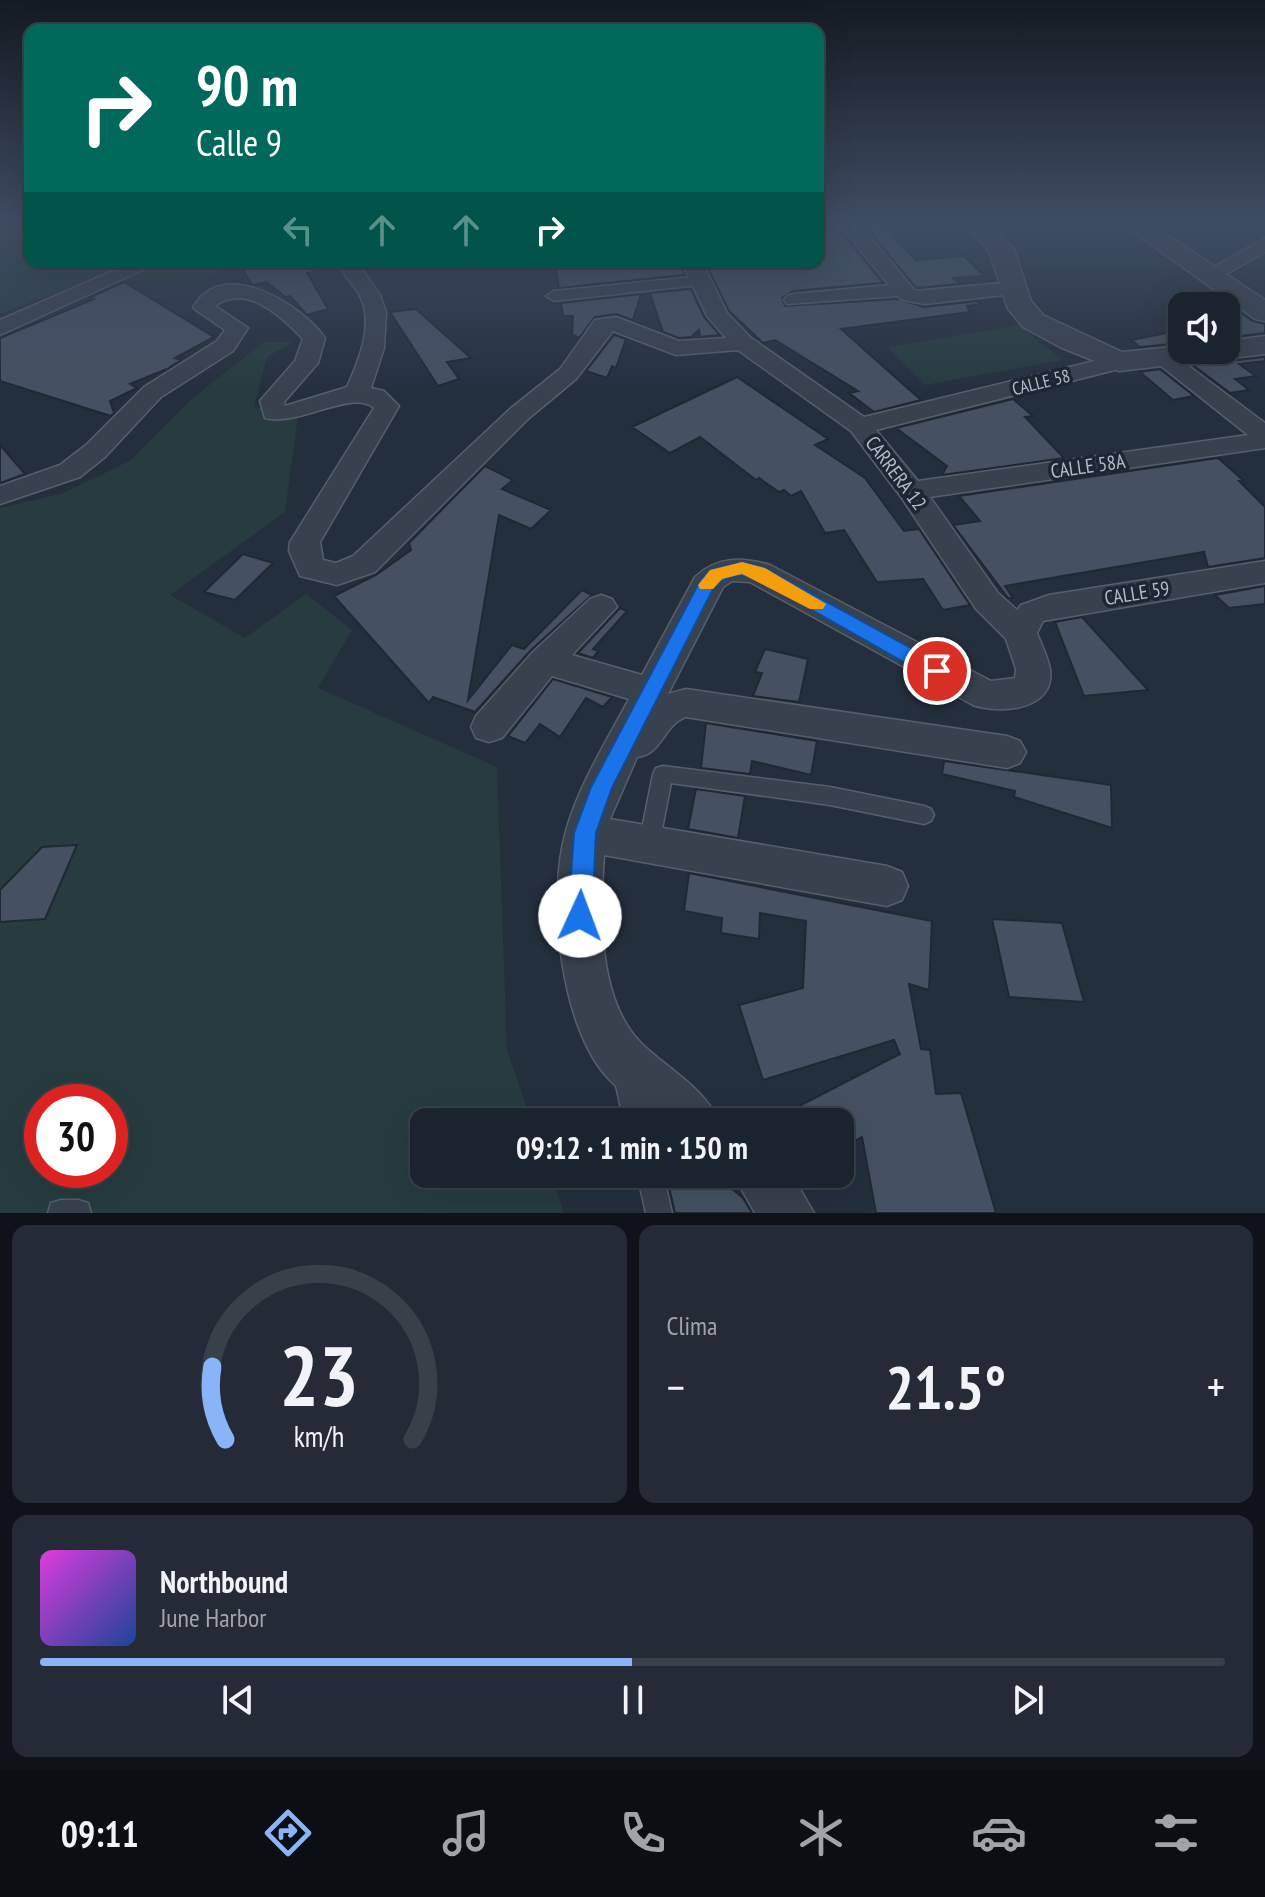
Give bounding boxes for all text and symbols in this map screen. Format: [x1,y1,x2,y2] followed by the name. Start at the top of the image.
[196,49,298,121] text: 90 m
[64,56,168,160] icon: right
[196,119,282,166] text: Calle 9
[276,208,320,252] icon: left
[360,208,404,252] icon: ahead
[444,208,488,252] icon: ahead
[528,208,572,252] icon: right
[1168,292,1240,364] map controls
[1168,292,1240,364] button: sound
[1010,364,1072,400] street label: CALLE 58
[860,431,932,515] street label: CARRERA 12
[1049,448,1127,484] street label: CALLE 58A
[1103,575,1171,611] street label: CALLE 59
[903,637,971,705] pin
[915,649,959,693] icon: arrive
[538,874,622,958] position arrow
[24,1084,128,1188] speed limit sign: 30
[516,1128,748,1167] text: 09:12 · 1 min · 150 m
[667,1309,717,1342] text: Clima
[279,1321,359,1429] text: 23
[885,1348,1006,1426] text: 21.5°
[667,1358,685,1415] text: −
[1207,1358,1225,1415] text: +
[294,1418,345,1455] text: km/h
[160,1562,288,1601] text: Northbound
[160,1601,266,1634] text: June Harbor
[216,1678,260,1722] icon: previous
[611,1678,655,1722] icon: pause
[1006,1678,1050,1722] icon: next
[260,1805,316,1861] icon: directions
[438,1805,494,1861] icon: music
[615,1805,671,1861] icon: phone
[793,1805,849,1861] icon: climate
[971,1805,1027,1861] icon: car
[1148,1805,1204,1861] icon: filters
[61,1810,139,1857] text: 09:11

